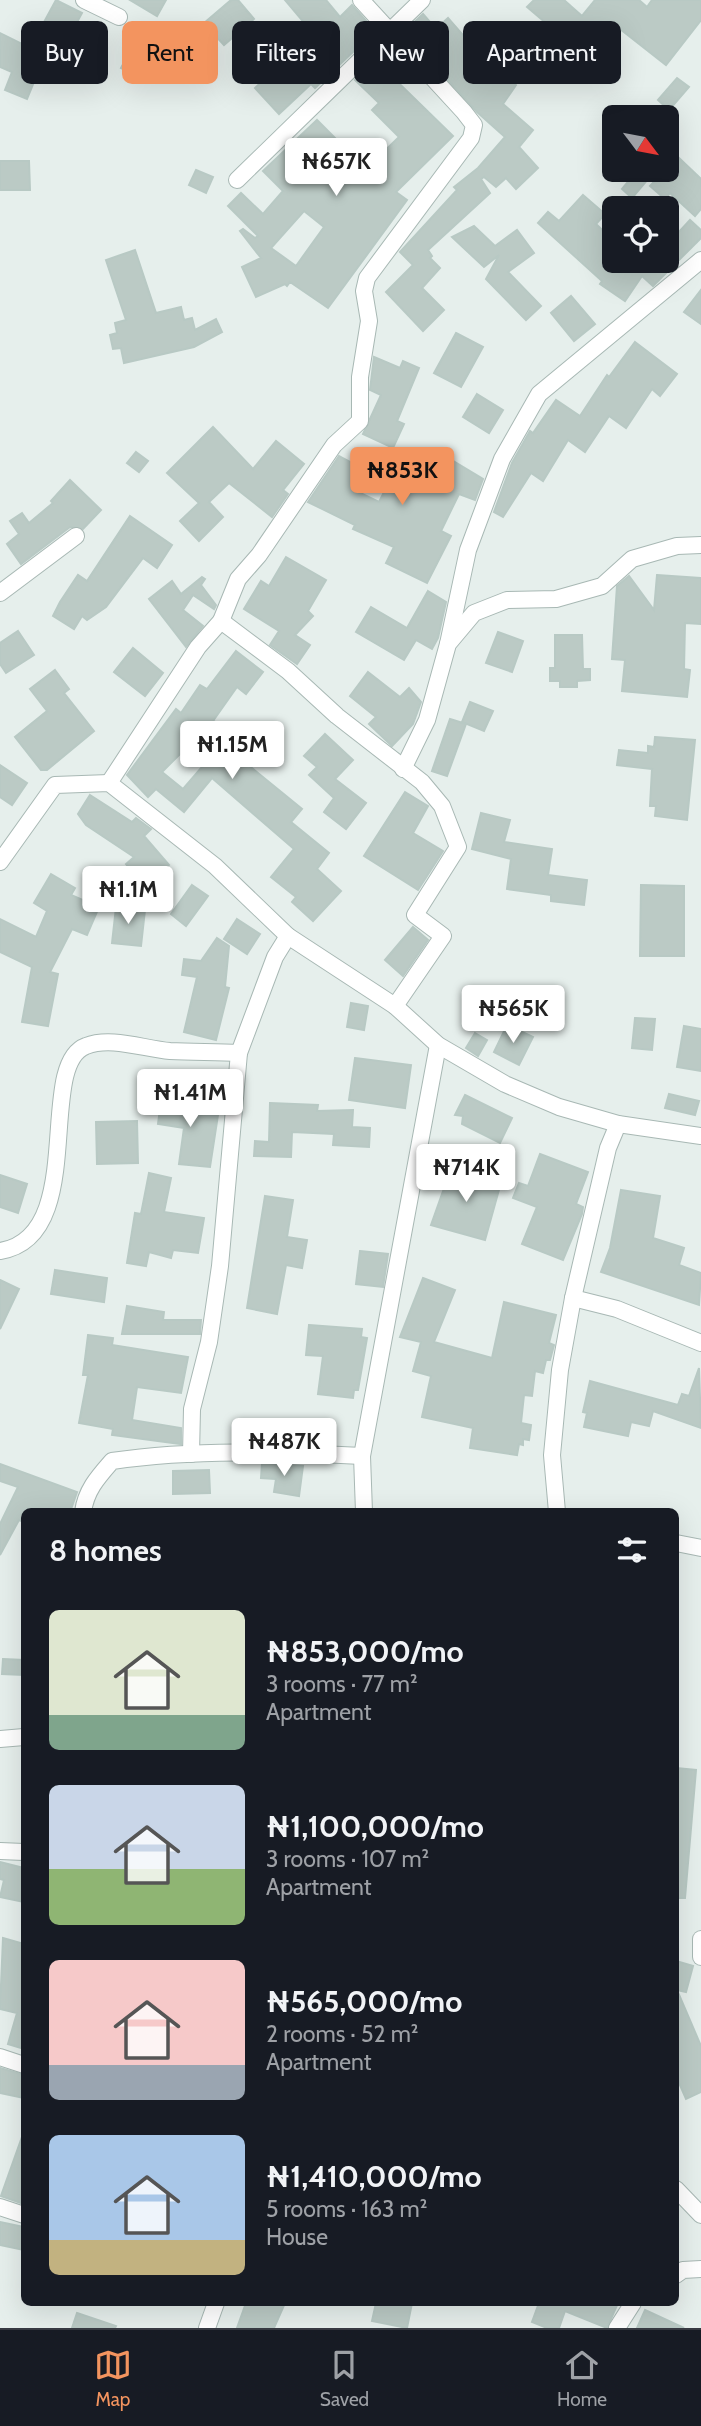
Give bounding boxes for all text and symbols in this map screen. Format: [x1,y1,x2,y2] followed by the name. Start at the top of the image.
[21,21,108,84] chip: Buy
[122,21,218,84] chip: Rent
[232,21,340,84] chip: Filters
[354,21,449,84] chip: New
[463,21,621,84] chip: Apartment
[602,105,679,182] north arrow
[602,105,679,273] map controls
[287,138,385,198] pin: ₦657K
[301,147,371,175] text: ₦657K
[602,196,679,273] button: locate
[353,448,451,507] pin: ₦853K
[366,456,438,484] text: ₦853K
[175,722,289,781] pin: ₦1.15M
[196,730,268,758] text: ₦1.15M
[79,866,177,926] pin: ₦1.1M
[98,875,158,903] text: ₦1.1M
[464,986,562,1045] pin: ₦565K
[478,994,548,1022] text: ₦565K
[133,1070,247,1129] pin: ₦1.41M
[153,1078,227,1106] text: ₦1.41M
[417,1144,515,1204] pin: ₦714K
[432,1153,500,1181] text: ₦714K
[235,1418,333,1478] pin: ₦487K
[248,1427,320,1455] text: ₦487K
[613,1531,651,1569] icon: filters
[49,1532,162,1569] text: 8 homes
[266,1633,464,1670] text: ₦853,000/mo
[105,1638,189,1722] icon: home
[266,1670,418,1698] text: 3 rooms · 77 m²
[266,1698,371,1726] text: Apartment
[266,1808,484,1845] text: ₦1,100,000/mo
[105,1813,189,1897] icon: home
[266,1845,429,1873] text: 3 rooms · 107 m²
[266,1873,371,1901] text: Apartment
[266,1983,462,2020] text: ₦565,000/mo
[105,1988,189,2072] icon: home
[266,2020,419,2048] text: 2 rooms · 52 m²
[266,2048,371,2076] text: Apartment
[266,2158,482,2195] text: ₦1,410,000/mo
[105,2163,189,2247] icon: home
[266,2195,427,2223] text: 5 rooms · 163 m²
[266,2223,328,2251] text: House
[94,2346,132,2411] tab: Map
[320,2346,369,2411] tab: Saved
[557,2346,607,2411] tab: Home

